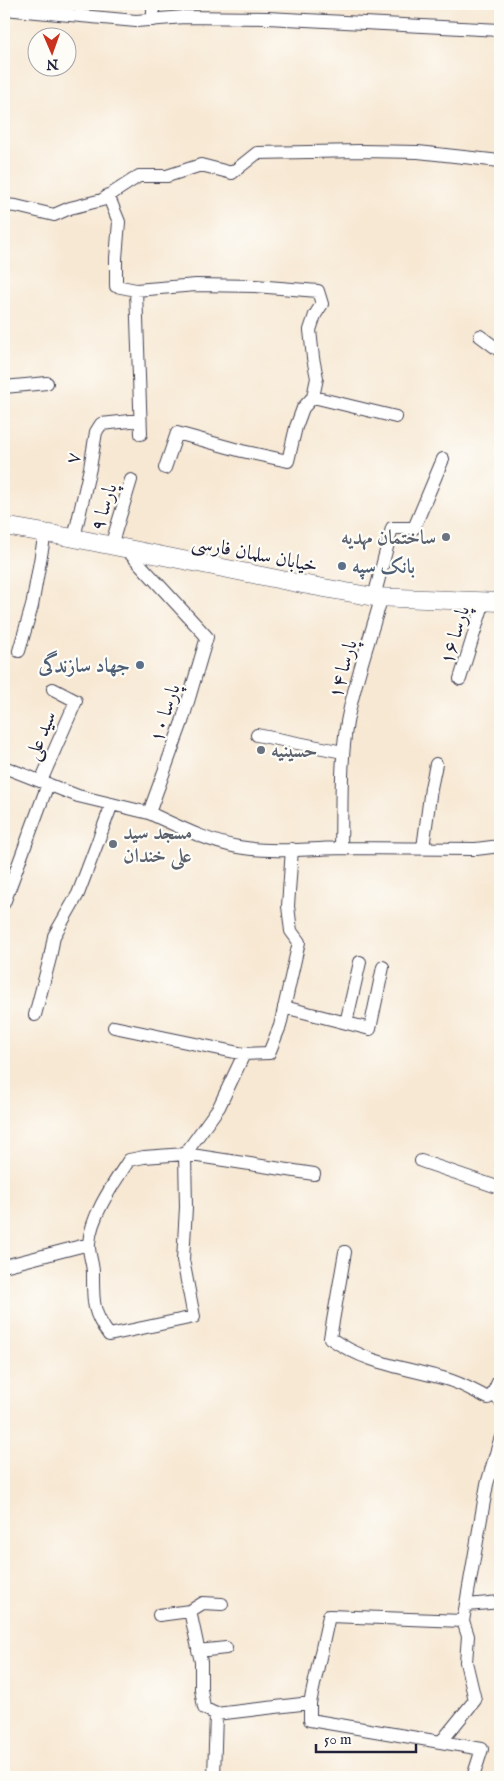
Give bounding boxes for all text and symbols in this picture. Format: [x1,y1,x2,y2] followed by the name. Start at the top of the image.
[28,28,78,78] north arrow
[46,55,60,73] text: N
[60,450,87,466] street label: ۷
[85,480,125,535] street label: پارسا ۹
[341,526,436,551] place label: ساختمان مهدیه
[189,530,320,580] street label: خیابان سلمان فارسی
[440,531,452,543] marker: ساختمان مهدیه
[352,555,415,580] place label: بانک سپه
[336,560,348,572] marker: بانک سپه
[435,602,477,668] street label: پارسا ۱۶
[323,636,365,702] street label: پارسا ۱۴
[37,650,130,679] place label: جهاد سازندگی
[134,659,146,671] marker: جهاد سازندگی
[144,680,188,746] street label: پارسا ۱۰
[20,707,64,764] street label: سید علی
[271,739,318,764] place label: حسینیه
[255,744,267,756] marker: حسینیه
[123,821,192,871] place label: مسجد سید علی خندان
[107,838,119,850] marker: مسجد سید علی خندان
[316,1721,416,1753] scale bar
[324,1730,352,1749] text: 50 m

